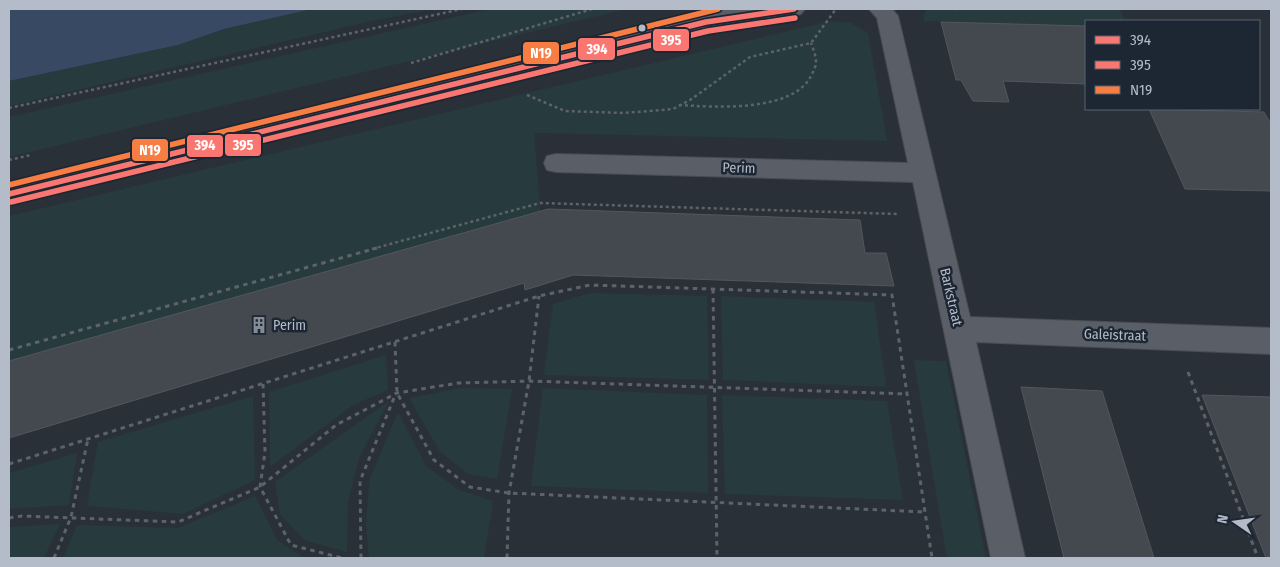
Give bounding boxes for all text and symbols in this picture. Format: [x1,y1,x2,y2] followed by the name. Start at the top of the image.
[1085,20,1260,110] legend
[637,23,647,33] unlabelled marker
[652,28,690,52] line badge: 395
[1130,31,1151,49] text: 394
[660,32,681,49] text: 395
[577,37,616,61] line badge: 394
[522,41,560,65] line badge: N19
[586,41,607,58] text: 394
[530,45,552,62] text: N19
[1130,56,1151,74] text: 395
[1130,81,1152,99] text: N19
[224,133,262,157] line badge: 395
[186,134,224,158] line badge: 394
[194,137,215,154] text: 394
[232,137,253,154] text: 395
[131,138,169,162] line badge: N19
[139,142,161,159] text: N19
[722,159,756,177] street label: Perim
[936,266,966,328] street label: Barkstraat
[249,315,269,335] building icon: Perim
[273,317,306,334] place label: Perim
[1084,325,1147,345] street label: Galeistraat
[1210,497,1260,547] north arrow
[1214,513,1232,525] text: N

